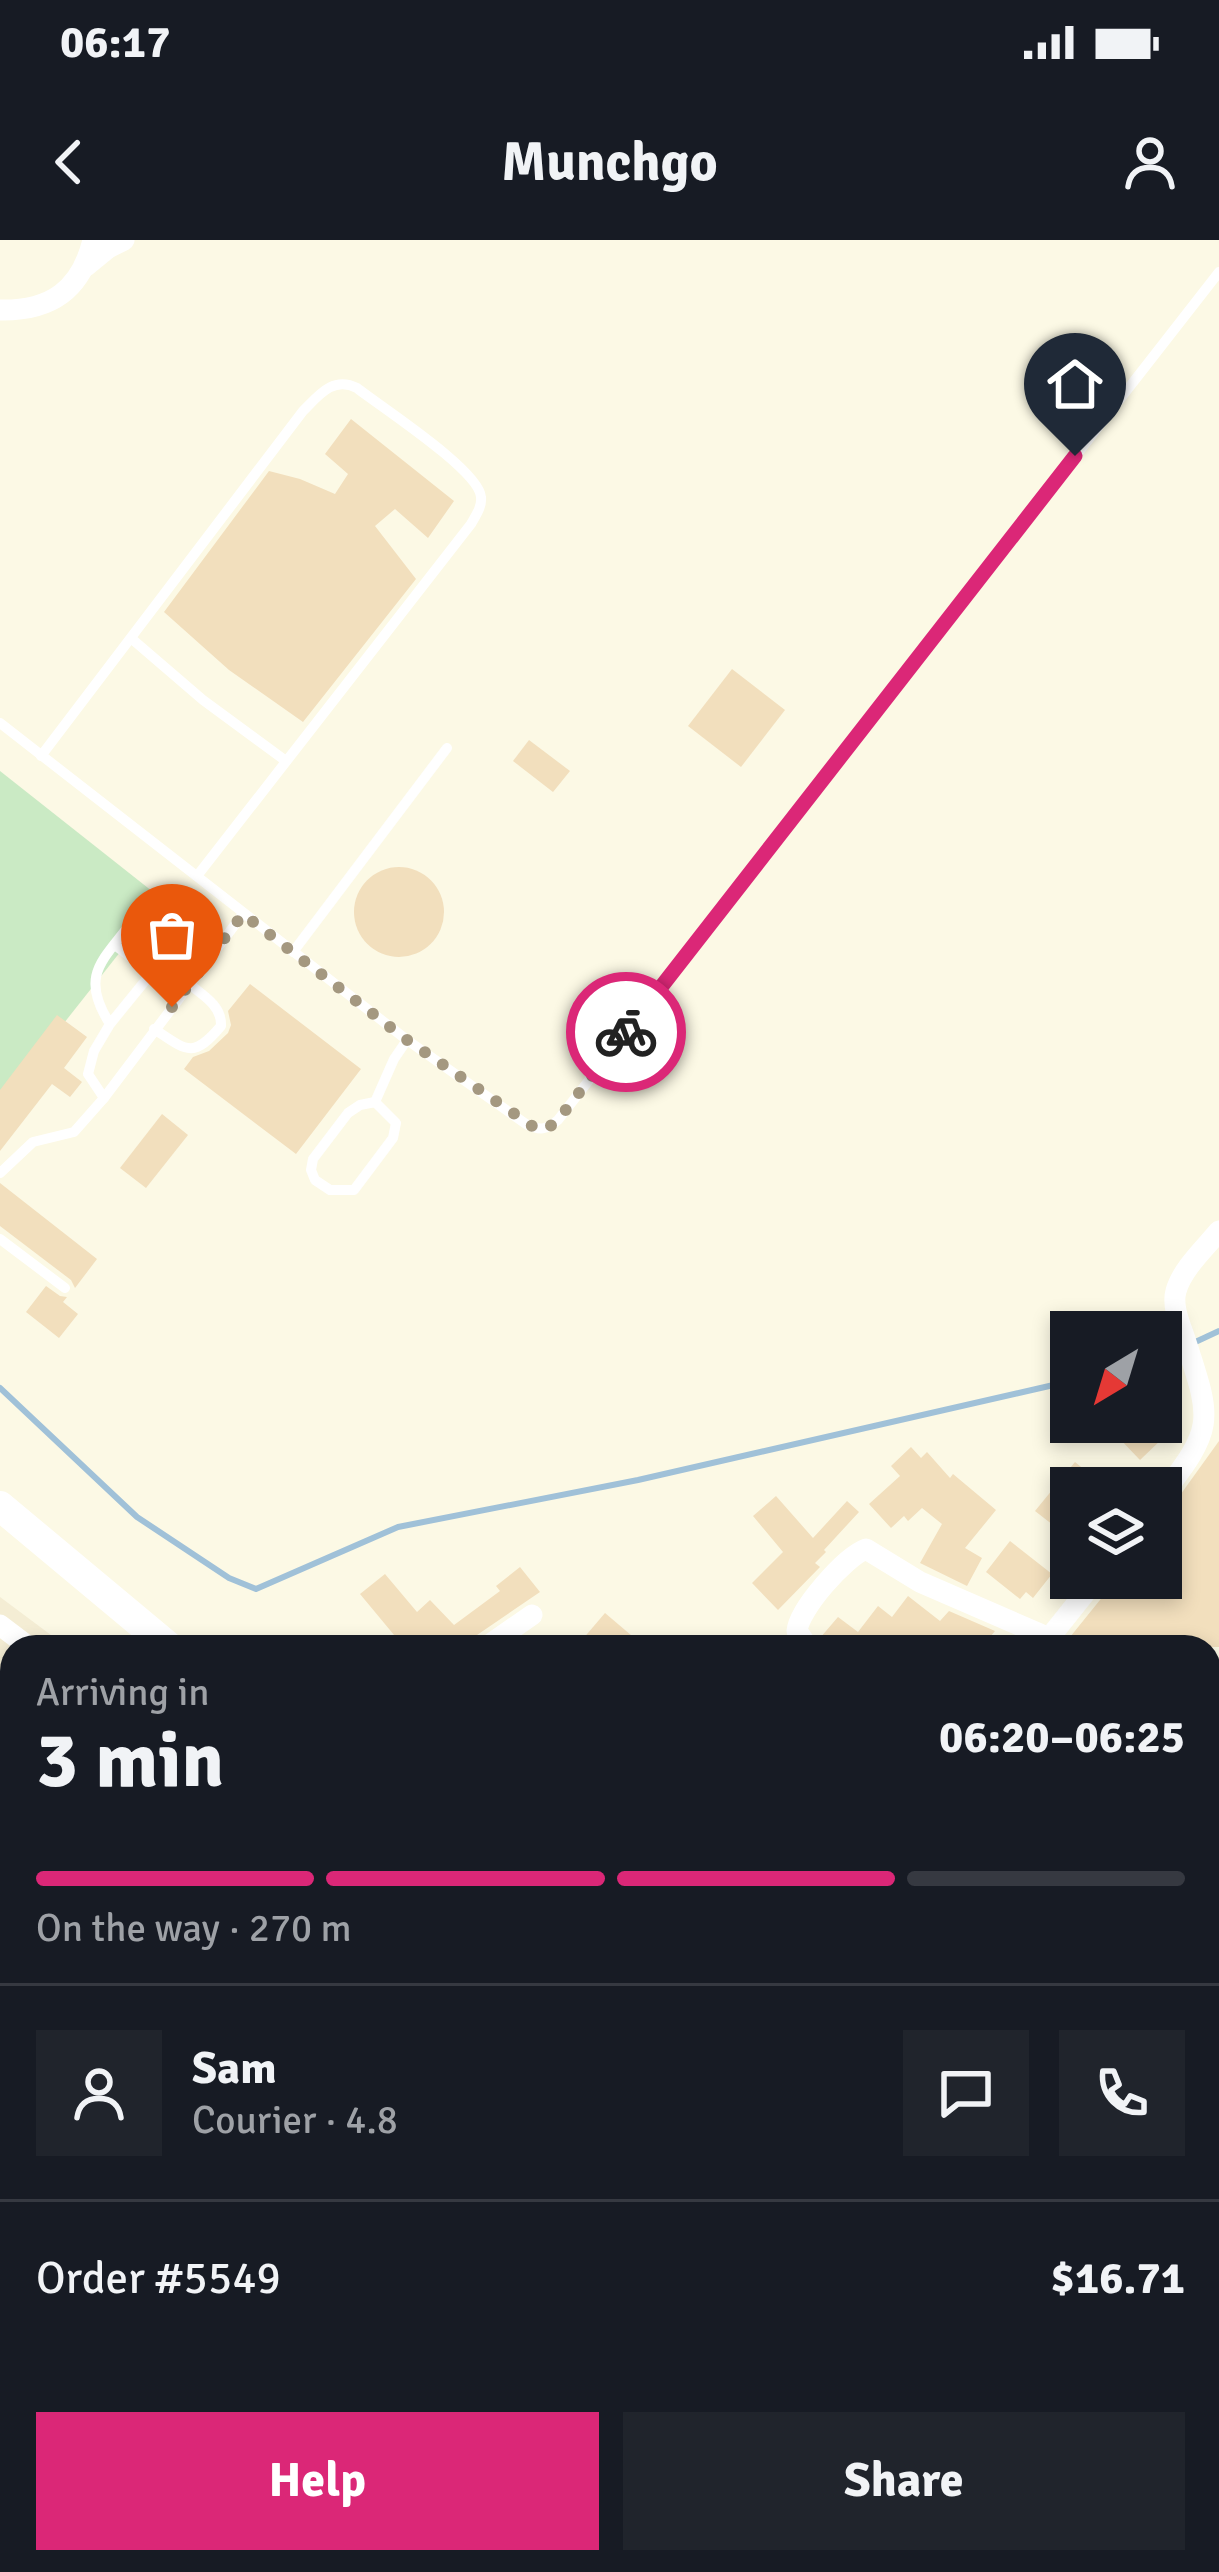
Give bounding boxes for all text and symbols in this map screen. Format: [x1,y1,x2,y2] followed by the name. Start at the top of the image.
[60,15,170,70] text: 06:17
[36,129,102,195] icon: back
[501,129,718,196] text: Munchgo
[1117,129,1183,195] icon: person
[1024,333,1126,456] pin
[1042,351,1108,417] icon: home
[121,884,223,1007] pin
[139,902,205,968] icon: bag
[566,972,686,1092] courier
[593,999,659,1065] icon: bike
[1050,1311,1182,1443] north arrow
[1050,1311,1182,1599] map controls
[1050,1467,1182,1599] button: layers
[36,1668,210,1716] text: Arriving in
[939,1710,1185,1765] text: 06:20–06:25
[36,1713,224,1809] text: 3 min
[36,1904,352,1952] text: On the way · 270 m
[36,2030,162,2156] button: person
[903,2030,1029,2156] button: chat
[1059,2030,1185,2156] button: phone
[192,2041,277,2096] text: Sam
[192,2096,398,2144] text: Courier · 4.8
[36,2251,281,2306] text: Order #5549
[1051,2251,1185,2306] text: $16.71
[36,2412,599,2550] button: Help
[623,2412,1185,2550] button: Share

